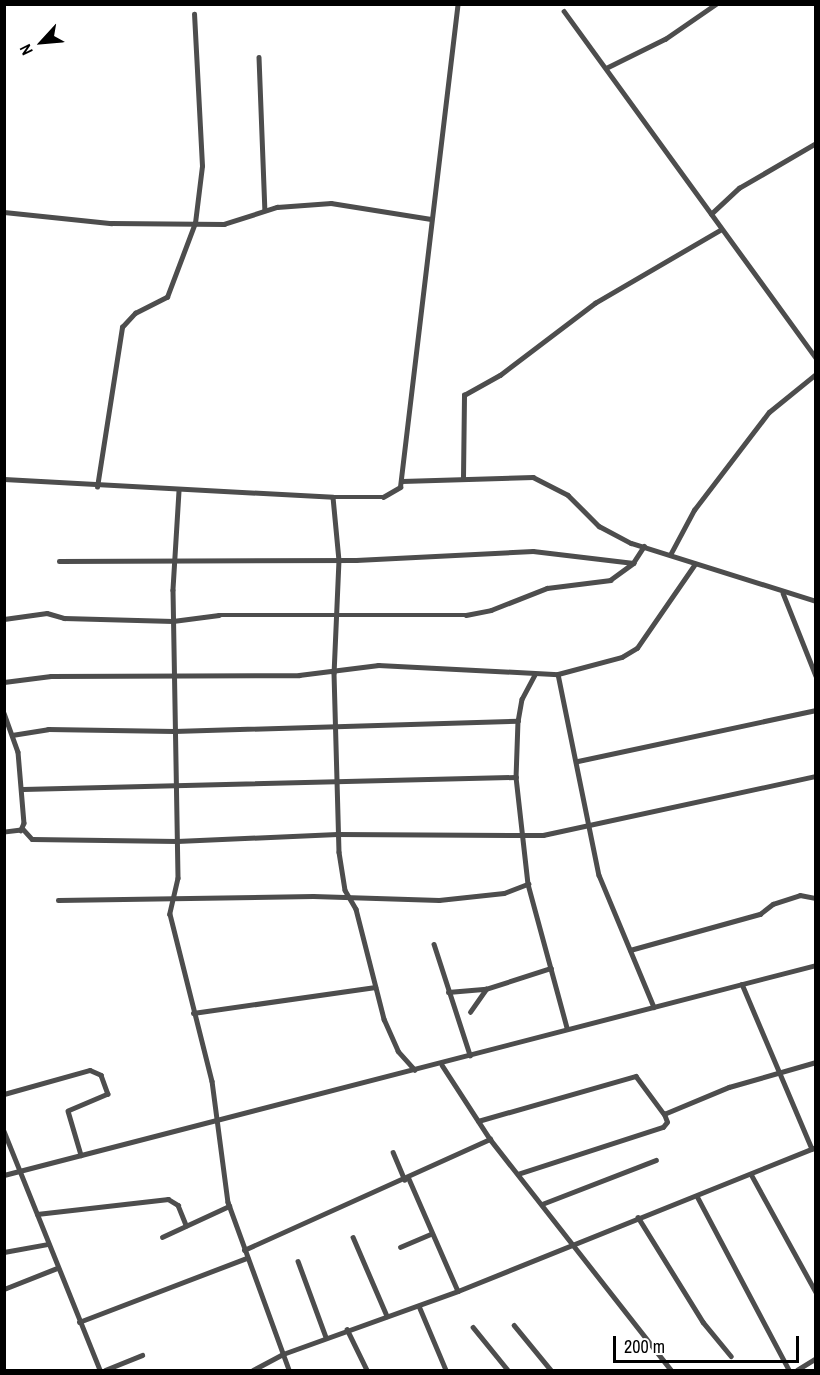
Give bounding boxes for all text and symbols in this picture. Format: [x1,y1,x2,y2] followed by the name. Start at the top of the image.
[12,12,72,72] north arrow
[14,41,38,59] text: N
[616,1324,802,1362] scale bar
[624,1334,665,1359] text: 200 m

